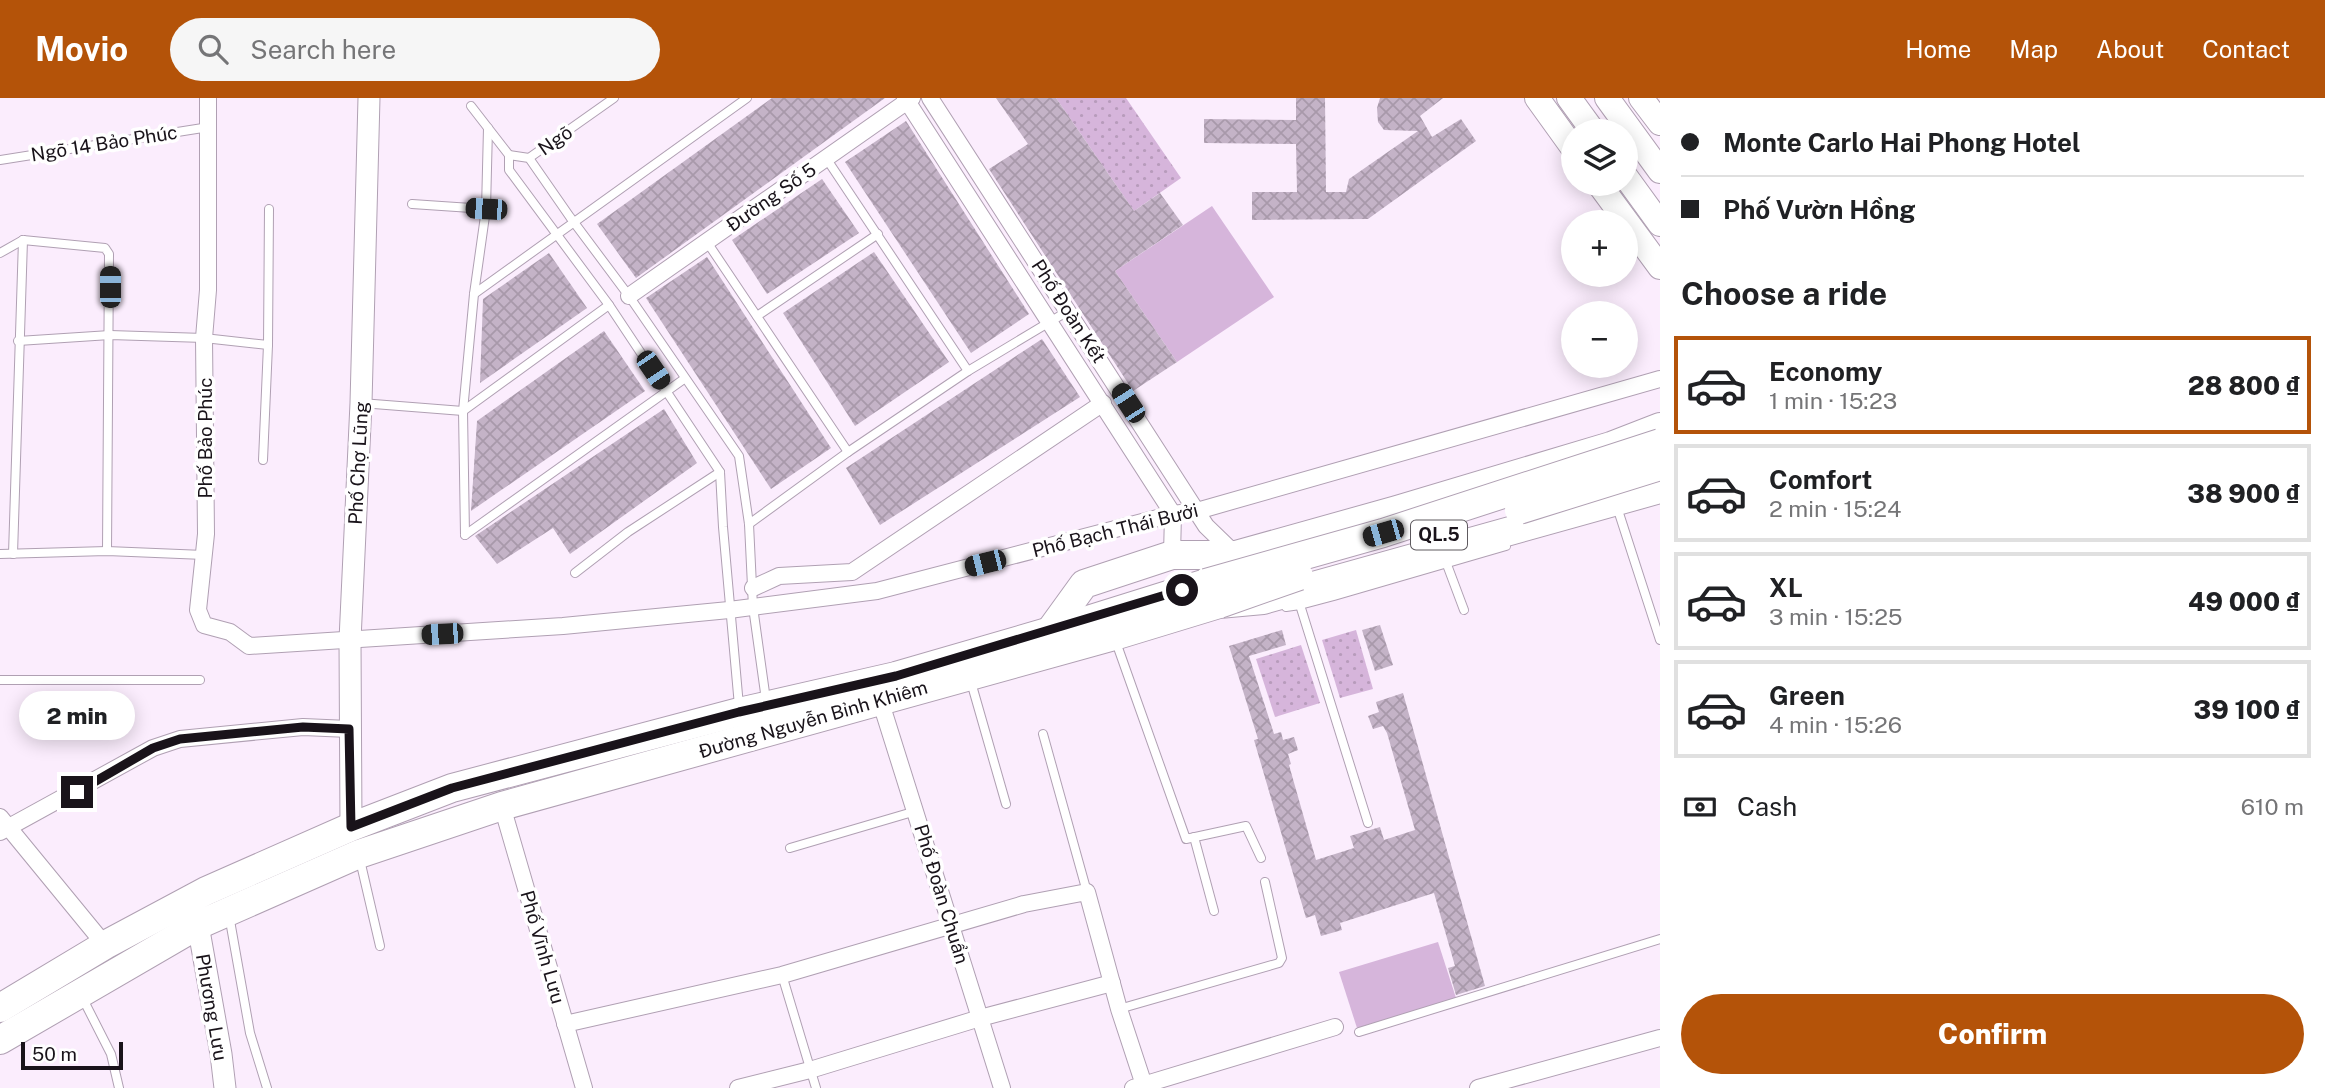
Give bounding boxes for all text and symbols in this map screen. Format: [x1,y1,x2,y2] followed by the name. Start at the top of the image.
[170,18,660,81] search box
[35,30,128,68] text: Movio
[194,30,232,68] icon: search
[250,34,396,65] text: Search here
[1905,35,1971,63] text: Home
[2009,35,2058,63] text: Map
[2096,35,2164,63] text: About
[2202,35,2290,63] text: Contact
[1561,119,1638,378] map controls
[1561,119,1638,196] button: layers
[29,121,179,165] street label: Ngõ 14 Bảo Phúc
[534,121,576,159] street label: Ngõ
[1723,127,2080,158] text: Monte Carlo Hai Phong Hotel
[722,158,820,236] street label: Đường Số 5
[1723,194,1916,225] text: Phố Vườn Hồng
[465,197,508,221] car
[1561,210,1638,287] button: +
[1027,255,1111,367] street label: Phố Đoàn Kết
[100,266,121,308] car
[1681,275,1887,312] text: Choose a ride
[1561,301,1638,378] button: −
[633,347,674,393] car
[1685,354,1748,417] icon: car
[1769,356,1882,387] text: Economy
[2188,370,2300,401] text: 28 800 ₫
[194,377,216,499] street label: Phố Bảo Phúc
[1108,380,1149,426] car
[1769,387,1897,414] text: 1 min · 15:23
[344,401,372,525] street label: Phố Chợ Lũng
[1685,462,1748,525] icon: car
[1769,464,1872,495] text: Comfort
[2187,478,2300,509] text: 38 900 ₫
[1769,495,1902,522] text: 2 min · 15:24
[1030,499,1200,561] street label: Phố Bạch Thái Bưởi
[1360,517,1407,549] car
[1411,520,1467,550] road number: QL.5
[963,548,1008,578] car
[1685,570,1748,633] icon: car
[1769,572,1803,603] text: XL
[1166,574,1198,606] route start
[2188,586,2300,617] text: 49 000 ₫
[1769,603,1903,630] text: 3 min · 15:25
[421,622,464,646] car
[696,676,930,762] street label: Đường Nguyễn Bỉnh Khiêm
[1685,678,1748,741] icon: car
[1769,680,1845,711] text: Green
[19,690,135,740] callout: 2 min
[2194,694,2300,725] text: 39 100 ₫
[46,702,108,729] text: 2 min
[1769,711,1902,738] text: 4 min · 15:26
[61,776,93,808] route end
[1681,788,1719,826] icon: cash
[1737,791,1797,822] text: Cash
[2241,793,2304,820] text: 610 m
[910,821,974,967] street label: Phố Đoàn Chuẩn
[516,888,570,1006] street label: Phố Vĩnh Lưu
[192,952,232,1062] street label: Phương Lưu
[1681,994,2304,1074] button: Confirm
[21,1039,122,1071] scale bar
[32,1043,77,1065] text: 50 m

